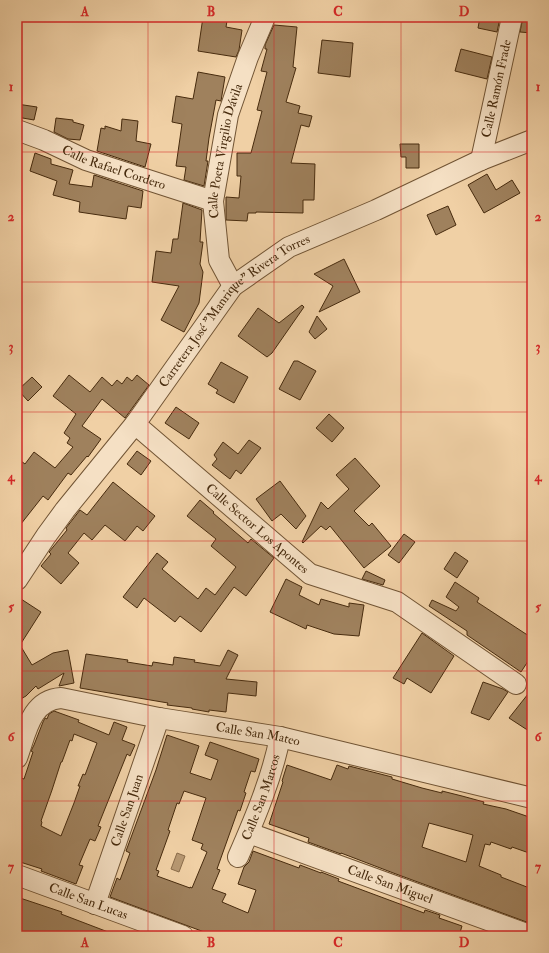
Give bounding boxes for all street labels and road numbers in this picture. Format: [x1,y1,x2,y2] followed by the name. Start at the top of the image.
[478,38,515,139] street label: Calle Ramón Frade
[205,81,246,219] street label: Calle Poeta Virgilio Dávila
[59,142,168,193] street label: Calle Rafael Cordero
[156,231,313,391] street label: Carretera José "Manrique" Rivera Torres
[203,480,312,578] street label: Calle Sector Los Apontes
[215,719,302,750] street label: Calle San Mateo
[238,752,284,843] street label: Calle San Marcos
[107,772,147,849] street label: Calle San Juan
[345,861,435,907] street label: Calle San Miguel
[47,879,131,923] street label: Calle San Lucas

